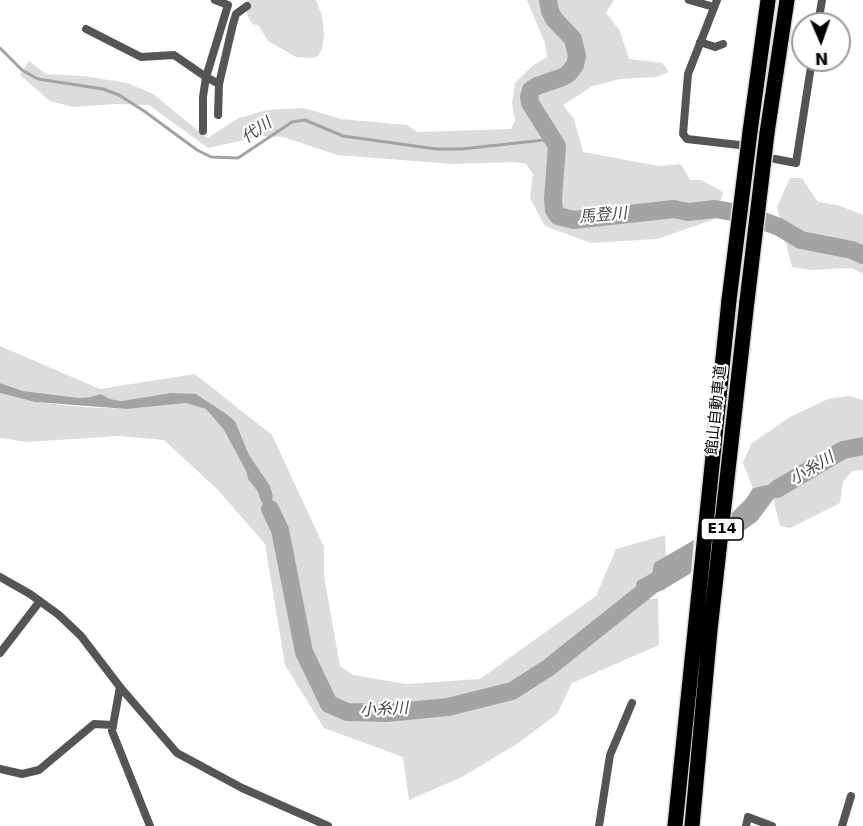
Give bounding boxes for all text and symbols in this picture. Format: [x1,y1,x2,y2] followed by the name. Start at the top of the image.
[791,12,851,72] north arrow
[815,49,829,68] text: N
[238,114,276,148] water label: 代川
[578,204,628,228] water label: 馬登川
[703,364,731,456] street label: 館山自動車道
[786,448,838,490] water label: 小糸川
[701,518,743,540] road number: E14
[360,699,408,721] water label: 小糸川

